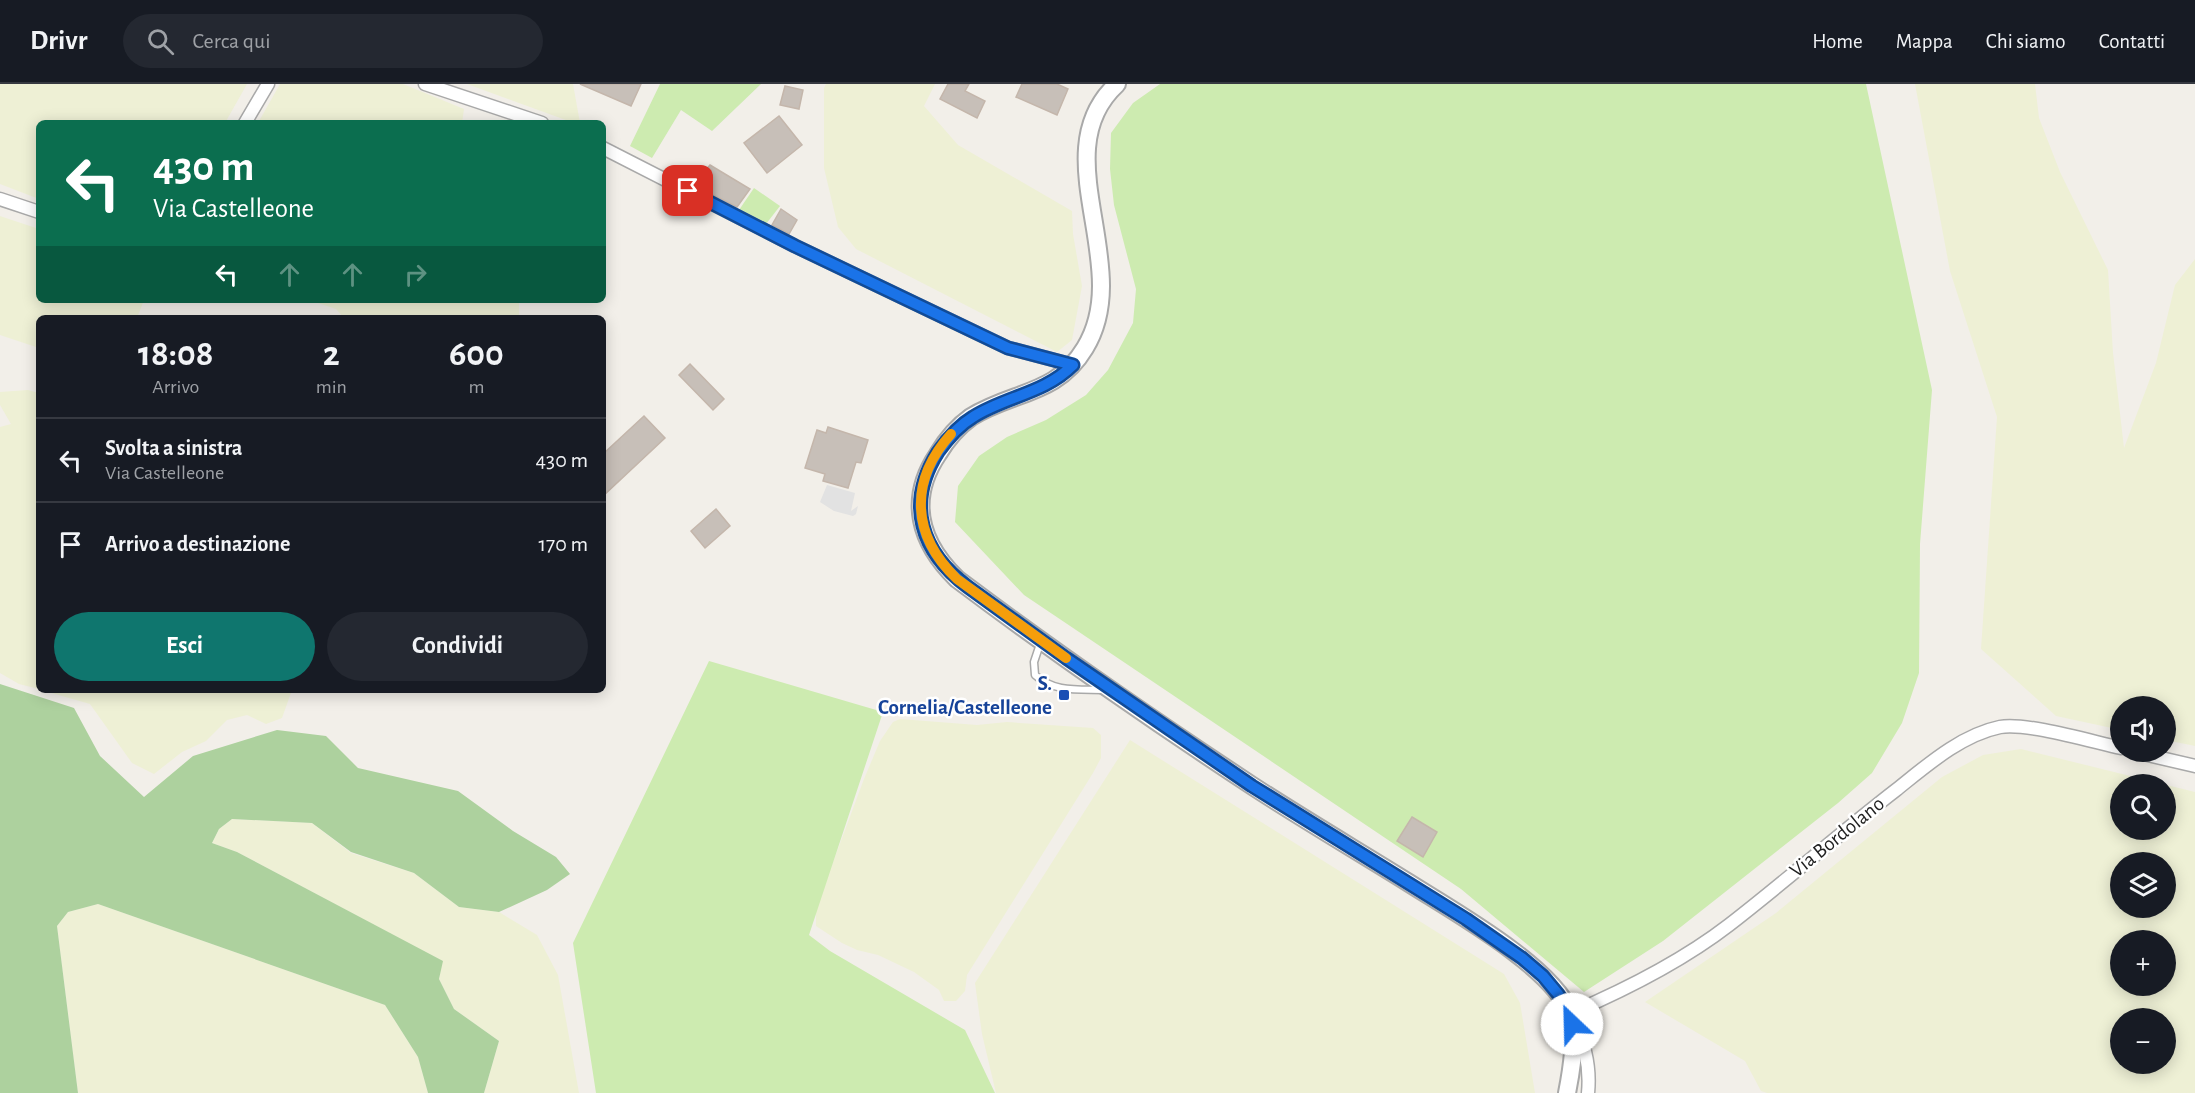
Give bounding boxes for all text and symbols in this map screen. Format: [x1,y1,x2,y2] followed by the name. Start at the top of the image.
[123,14,543,68] search box
[144,25,177,58] icon: search
[30,27,87,55] text: Drivr
[192,30,271,52] text: Cerca qui
[1812,31,1863,52] text: Home
[1896,31,1953,52] text: Mappa
[1986,31,2066,52] text: Chi siamo
[2099,31,2165,52] text: Contatti
[54,144,132,222] icon: left
[153,146,254,188] text: 430 m
[662,165,713,216] pin
[671,174,704,207] icon: arrive
[153,195,314,222] text: Via Castelleone
[210,258,243,291] icon: left
[273,258,306,291] icon: ahead
[336,258,369,291] icon: ahead
[399,258,432,291] icon: right
[138,336,214,372] text: 18:08
[323,336,340,372] text: 2
[449,336,504,372] text: 600
[152,377,199,397] text: Arrivo
[316,377,347,397] text: min
[468,377,484,397] text: m
[105,437,242,459] text: Svolta a sinistra
[54,444,87,477] icon: left
[536,449,588,471] text: 430 m
[105,463,224,483] text: Via Castelleone
[54,528,87,561] icon: arrive
[105,533,290,555] text: Arrivo a destinazione
[538,533,588,555] text: 170 m
[54,612,315,681] button: Esci
[327,612,588,681] button: Condividi
[878,673,1052,718] place label: S. Cornelia/Castelleone
[1057,688,1071,702] marker: S. Cornelia/Castelleone
[2110,696,2176,1074] map controls
[2110,696,2176,762] button: sound
[2110,774,2176,840] button: search
[1786,793,1888,881] street label: Via Bordolano
[2110,852,2176,918] button: layers
[2110,930,2176,996] button: +
[1540,992,1604,1056] position arrow
[2110,1008,2176,1074] button: −

